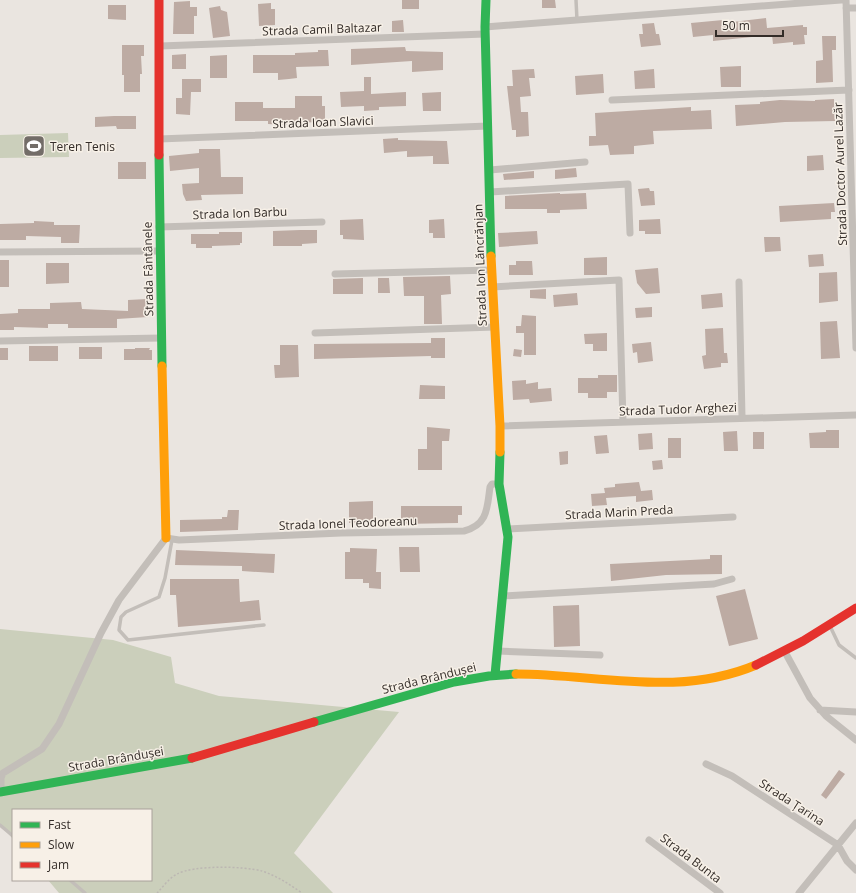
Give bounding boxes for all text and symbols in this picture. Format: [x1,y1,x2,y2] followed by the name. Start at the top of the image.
[716,12,783,38] scale bar
[722,17,750,34] text: 50 m
[262,18,382,40] street label: Strada Camil Baltazar
[829,102,851,246] street label: Strada Doctor Aurel Lazăr
[272,112,374,132] street label: Strada Ioan Slavici
[21,133,47,159] sports icon: Teren Tenis
[50,138,115,155] place label: Teren Tenis
[192,203,288,223] street label: Strada Ion Barbu
[469,203,491,327] street label: Strada Ion Lăncrănjan
[139,221,157,316] street label: Strada Fântânele
[619,398,737,420] street label: Strada Tudor Arghezi
[564,501,674,523] street label: Strada Marin Preda
[278,512,418,534] street label: Strada Ionel Teodoreanu
[380,658,478,698] street label: Strada Brândușei
[67,742,165,776] street label: Strada Brândușei
[756,775,828,829] street label: Strada Țarina
[12,809,152,881] legend
[48,816,71,833] text: Fast
[657,829,725,887] street label: Strada Bunta
[48,836,75,853] text: Slow
[47,856,69,873] text: Jam

